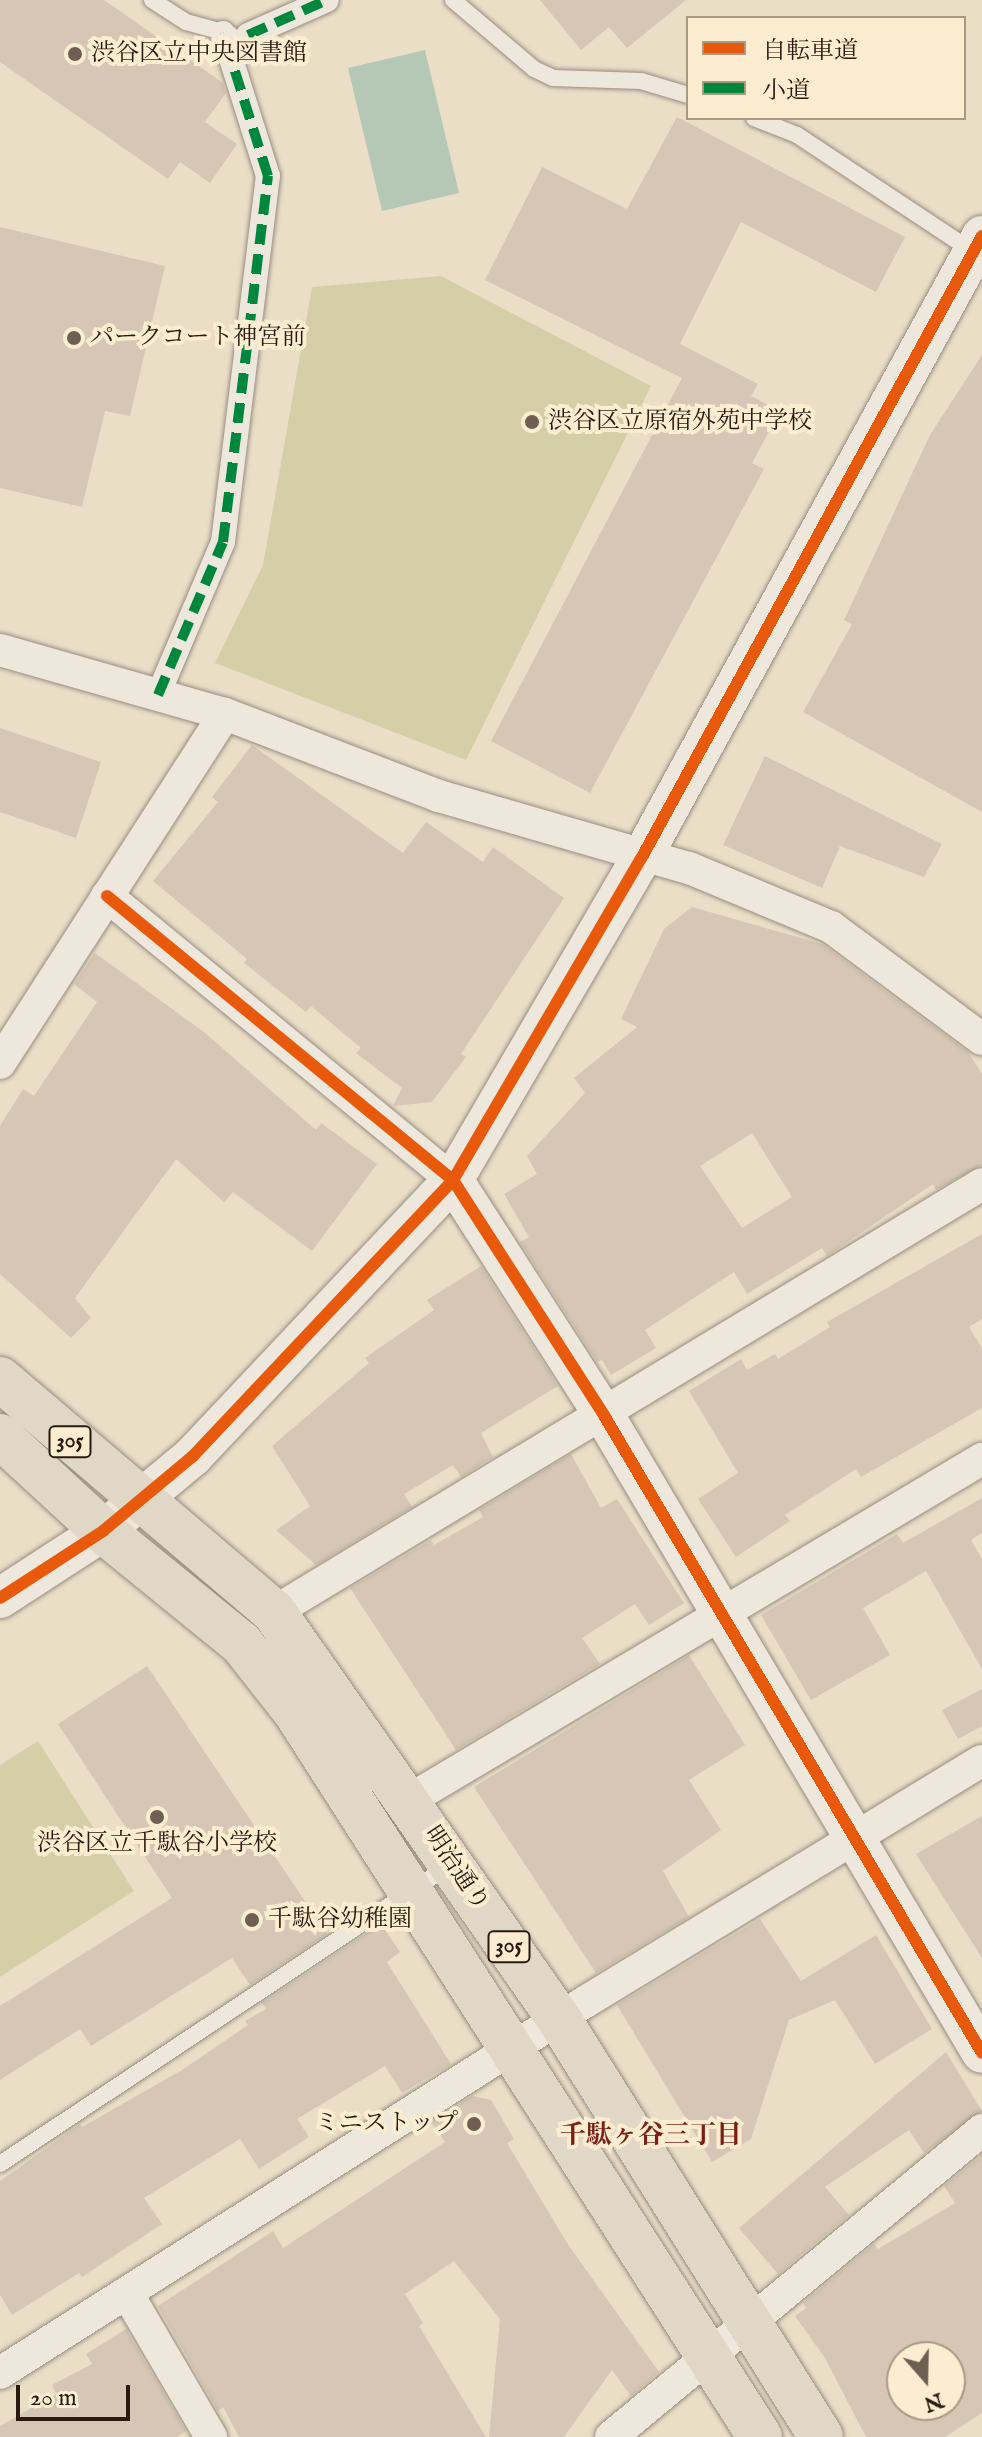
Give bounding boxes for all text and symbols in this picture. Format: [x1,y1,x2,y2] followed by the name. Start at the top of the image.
[686,16,966,120] legend
[762,36,858,67] text: 自転車道
[91,40,307,68] place label: 渋谷区立中央図書館
[66,45,84,63] marker: 渋谷区立中央図書館
[762,76,810,107] text: 小道
[90,324,306,352] place label: パークコート神宮前
[65,329,83,347] marker: パークコート神宮前
[548,408,812,436] place label: 渋谷区立原宿外苑中学校
[523,413,541,431] marker: 渋谷区立原宿外苑中学校
[48,1424,92,1460] road number: 305
[148,1808,166,1826] marker: 渋谷区立千駄谷小学校
[417,1821,495,1917] street label: 明治通り
[37,1830,277,1858] place label: 渋谷区立千駄谷小学校
[268,1906,412,1934] place label: 千駄谷幼稚園
[243,1911,261,1929] marker: 千駄谷幼稚園
[487,1929,531,1965] road number: 305
[314,2110,458,2138] place label: ミニストップ
[465,2115,483,2133] marker: ミニストップ
[560,2120,742,2152] district label: 千駄ヶ谷三丁目
[886,2341,966,2421] north arrow
[20,2369,134,2419] scale bar
[30,2383,77,2414] text: 20 m
[920,2385,947,2418] text: N

